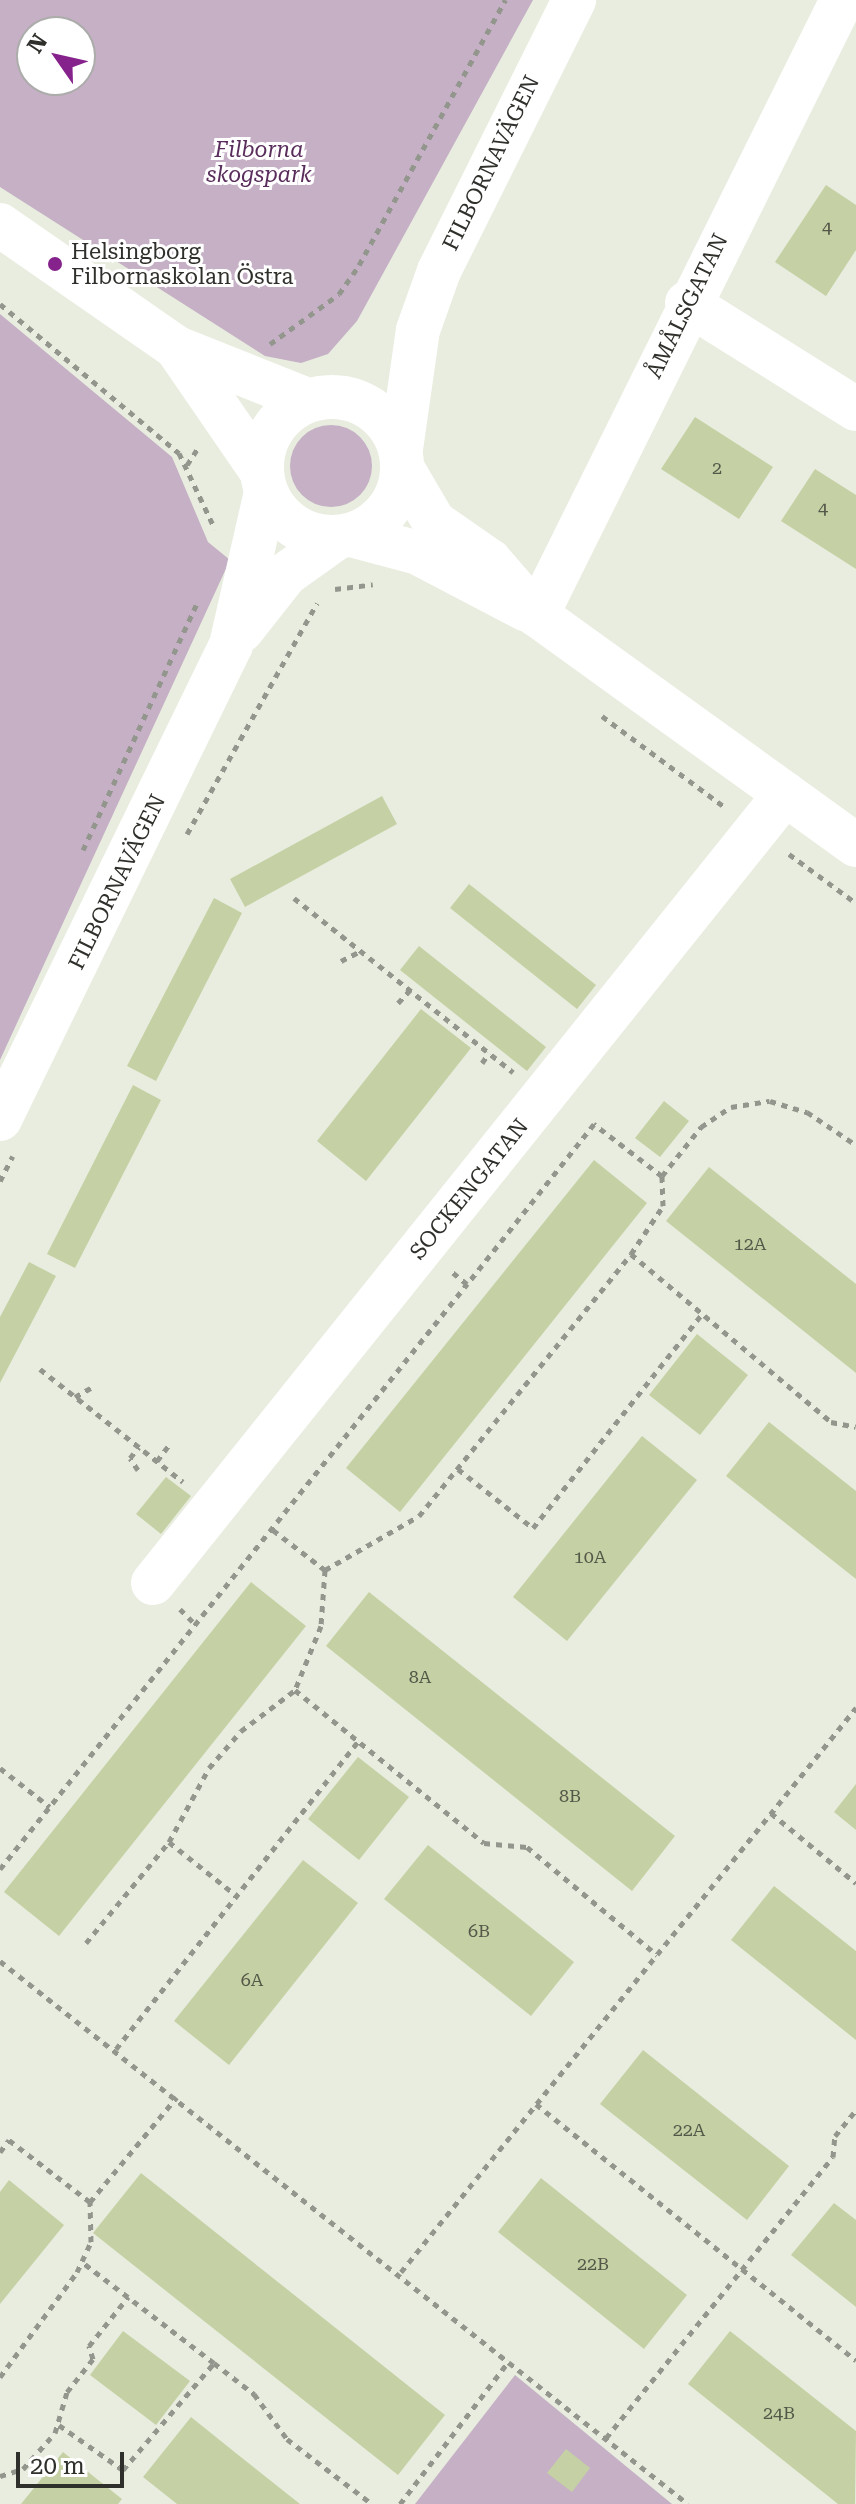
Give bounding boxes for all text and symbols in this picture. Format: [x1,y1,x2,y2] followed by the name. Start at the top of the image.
[16,16,96,96] north arrow
[22,29,52,57] text: N
[437,71,545,255] street label: FILBORNAVÄGEN
[206,136,312,188] park label: Filborna skogspark
[822,216,832,238] house number: 4
[641,229,733,383] street label: ÅMÅLSGATAN
[71,238,293,290] place label: Helsingborg Filbornaskolan Östra
[46,255,64,273] marker: Helsingborg Filbornaskolan Östra
[712,457,722,479] house number: 2
[818,497,828,519] house number: 4
[63,790,171,974] street label: FILBORNAVÄGEN
[404,1113,534,1265] street label: SOCKENGATAN
[734,1233,766,1255] house number: 12A
[574,1546,606,1568] house number: 10A
[409,1666,431,1688] house number: 8A
[559,1785,581,1807] house number: 8B
[468,1920,490,1942] house number: 6B
[241,1969,263,1991] house number: 6A
[673,2119,705,2141] house number: 22A
[577,2253,609,2275] house number: 22B
[763,2402,795,2424] house number: 24B
[20,2436,128,2486] scale bar
[30,2452,85,2480] text: 20 m

